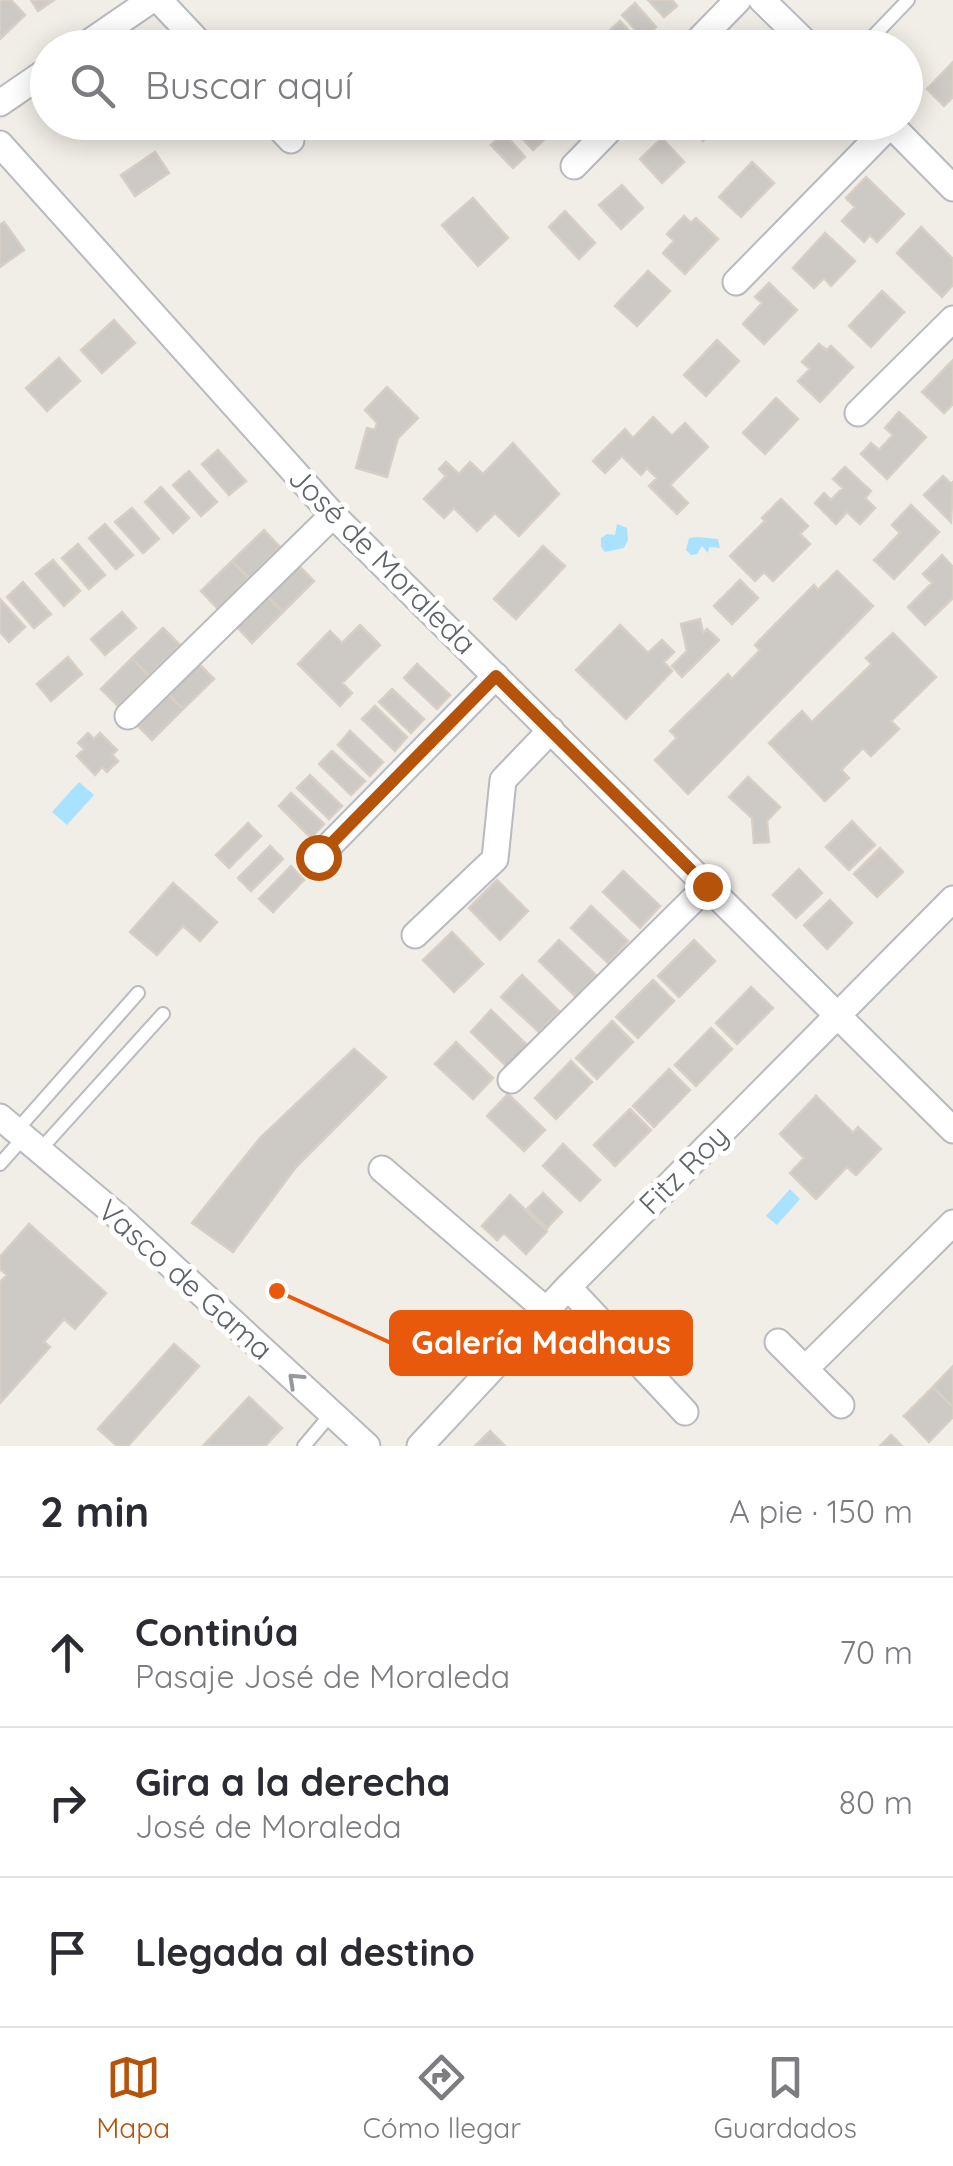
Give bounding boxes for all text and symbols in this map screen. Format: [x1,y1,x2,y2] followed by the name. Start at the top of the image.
[30,30,923,140] search box
[65,58,120,113] icon: search
[145,61,353,109] text: Buscar aquí
[281,458,485,662] street label: José de Moraleda
[296,835,342,881] route start
[685,864,731,910] route end
[631,1117,736,1222] street label: Fitz Roy
[90,1191,281,1368] street label: Vasco de Gama
[391,1312,691,1374] callout: Galería Madhaus
[411,1322,671,1362] text: Galería Madhaus
[288,1374,307,1392] one-way arrow
[40,1485,149,1538] text: 2 min
[729,1491,913,1531] text: A pie · 150 m
[135,1608,299,1656] text: Continúa
[40,1625,95,1680] icon: ahead
[840,1632,913,1672] text: 70 m
[135,1656,510,1696] text: Pasaje José de Moraleda
[135,1758,450,1806] text: Gira a la derecha
[40,1775,95,1830] icon: right
[839,1782,913,1822] text: 80 m
[135,1806,402,1846] text: José de Moraleda
[40,1925,95,1980] icon: arrive
[135,1928,475,1976] text: Llegada al destino
[96,2050,170,2145] tab: Mapa
[362,2050,521,2145] tab: Cómo llegar
[713,2050,857,2145] tab: Guardados

